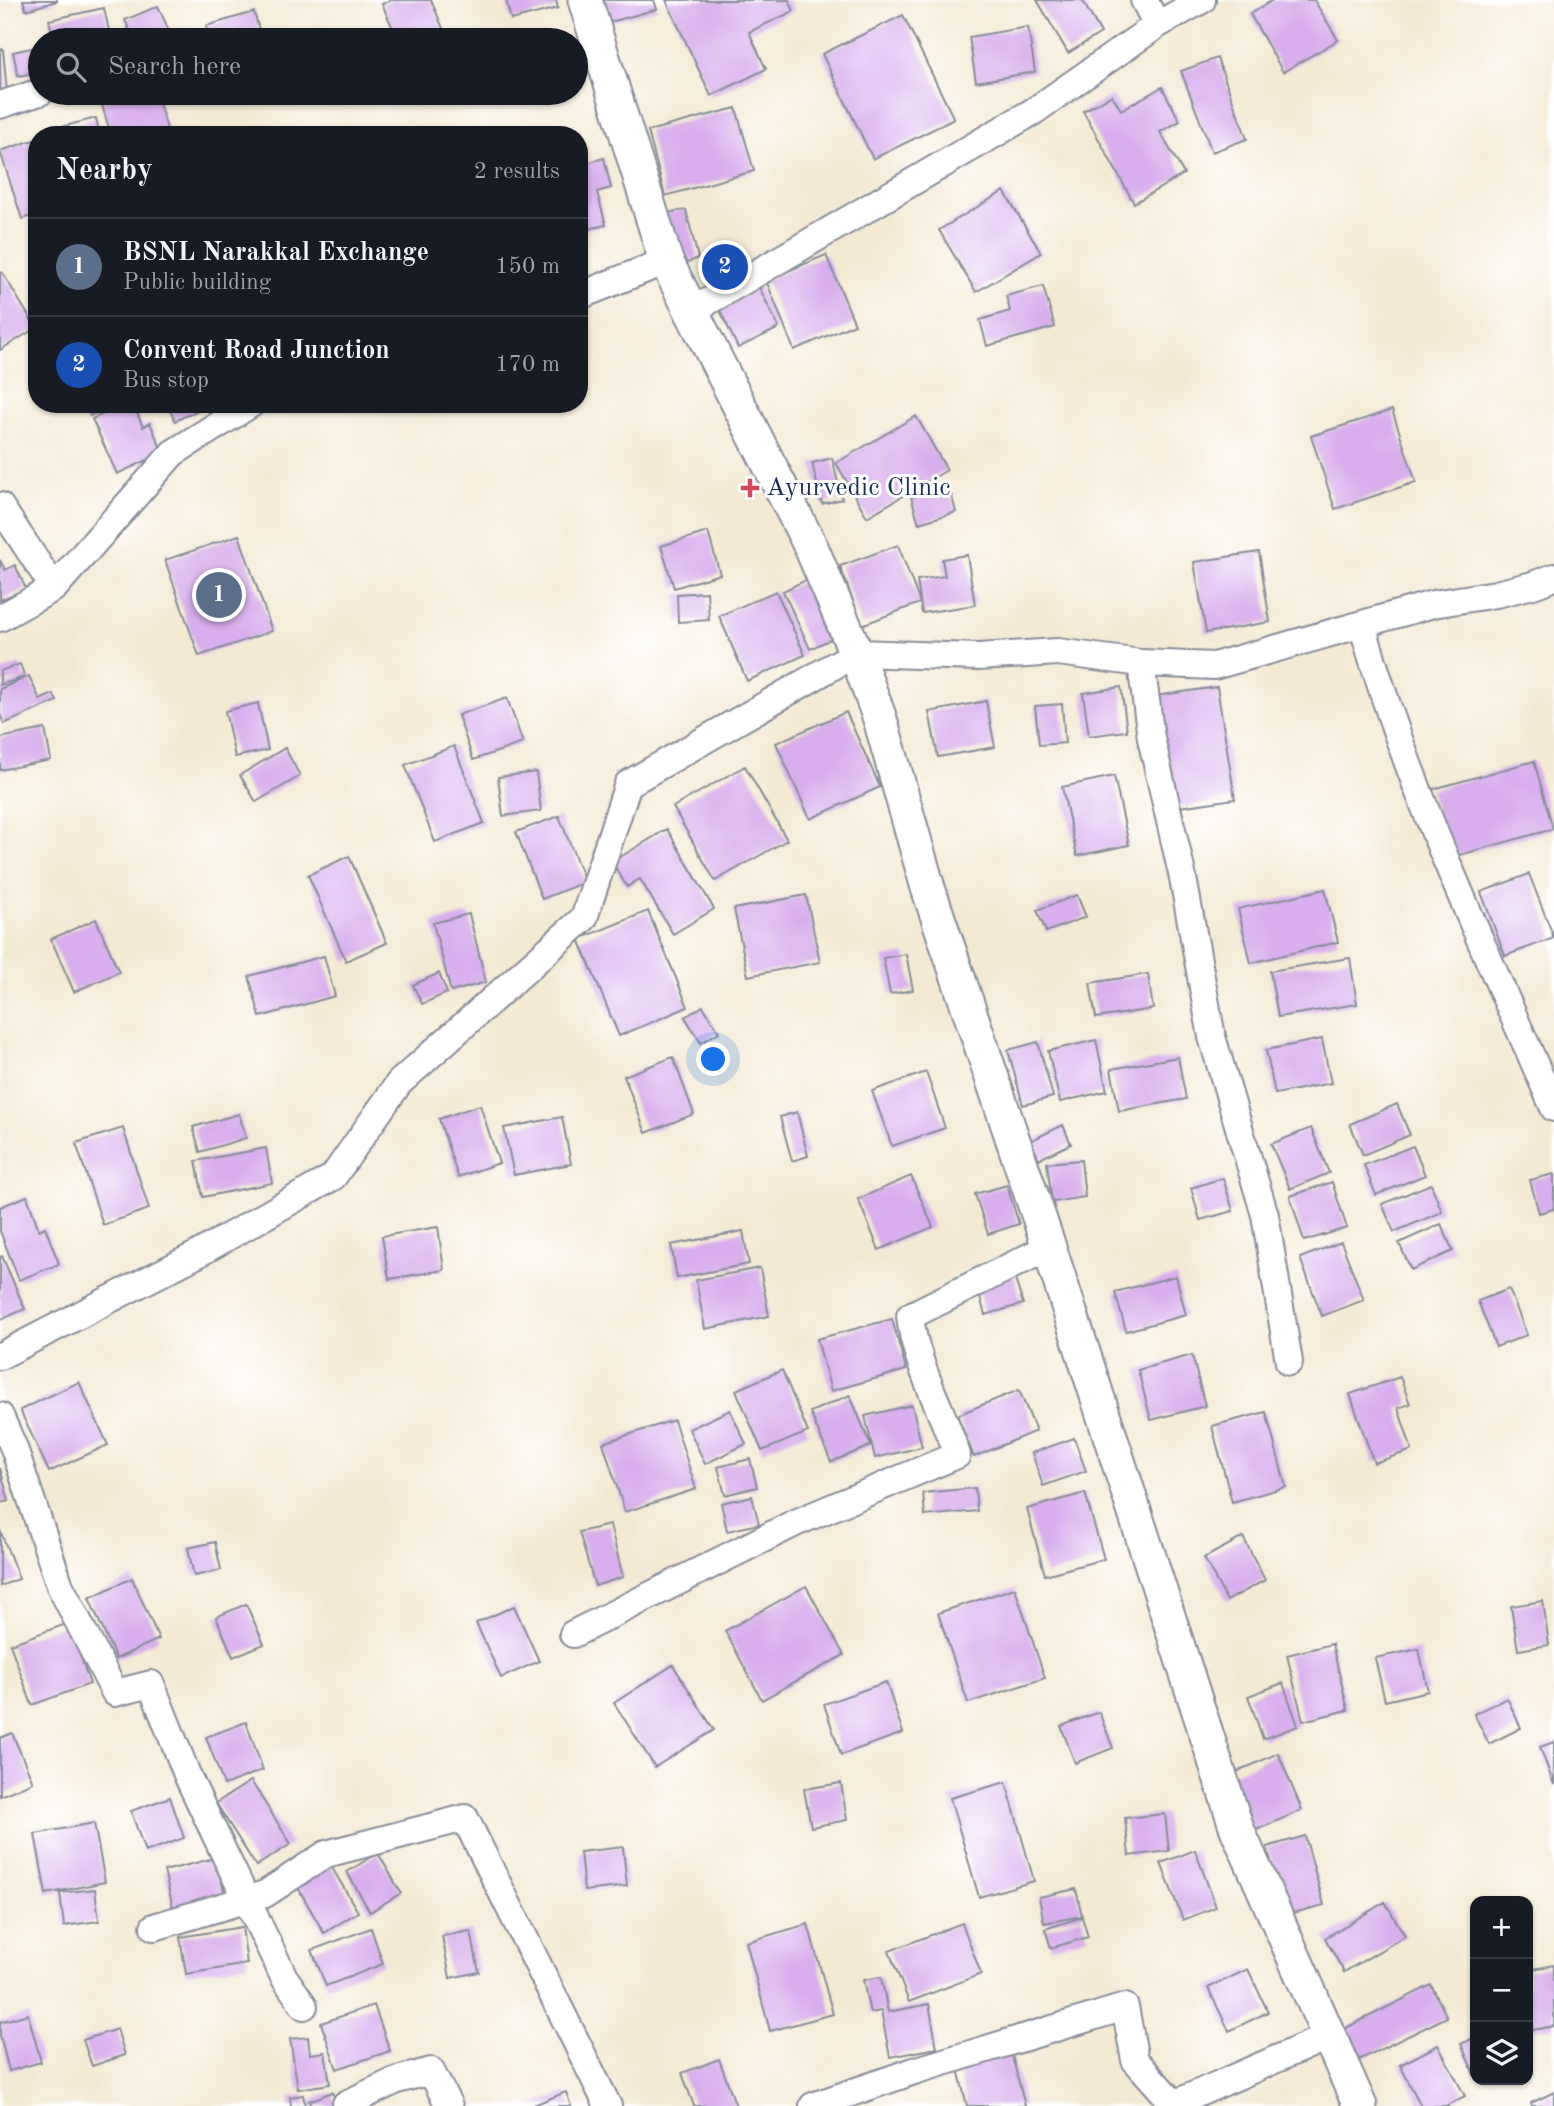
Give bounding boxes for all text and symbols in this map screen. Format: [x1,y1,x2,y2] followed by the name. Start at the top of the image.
[28,28,588,105] search box
[52,48,90,86] icon: search
[108,54,241,80] text: Search here
[56,156,153,186] text: Nearby
[474,160,560,183] text: 2 results
[123,240,429,266] text: BSNL Narakkal Exchange
[702,241,748,293] pin: 2
[72,255,86,278] text: 1
[495,255,560,278] text: 150 m
[123,271,271,294] text: Public building
[123,338,390,364] text: Convent Road Junction
[72,353,86,376] text: 2
[495,353,560,376] text: 170 m
[123,369,209,392] text: Bus stop
[766,475,951,501] place label: Ayurvedic Clinic
[740,478,760,498] marker: Ayurvedic Clinic
[196,569,242,621] pin: 1
[696,1042,730,1076] your location
[1470,1896,1533,2085] map controls
[1470,1896,1533,1959] button: +
[1470,1959,1533,2022] button: −
[1470,2022,1533,2085] button: layers

